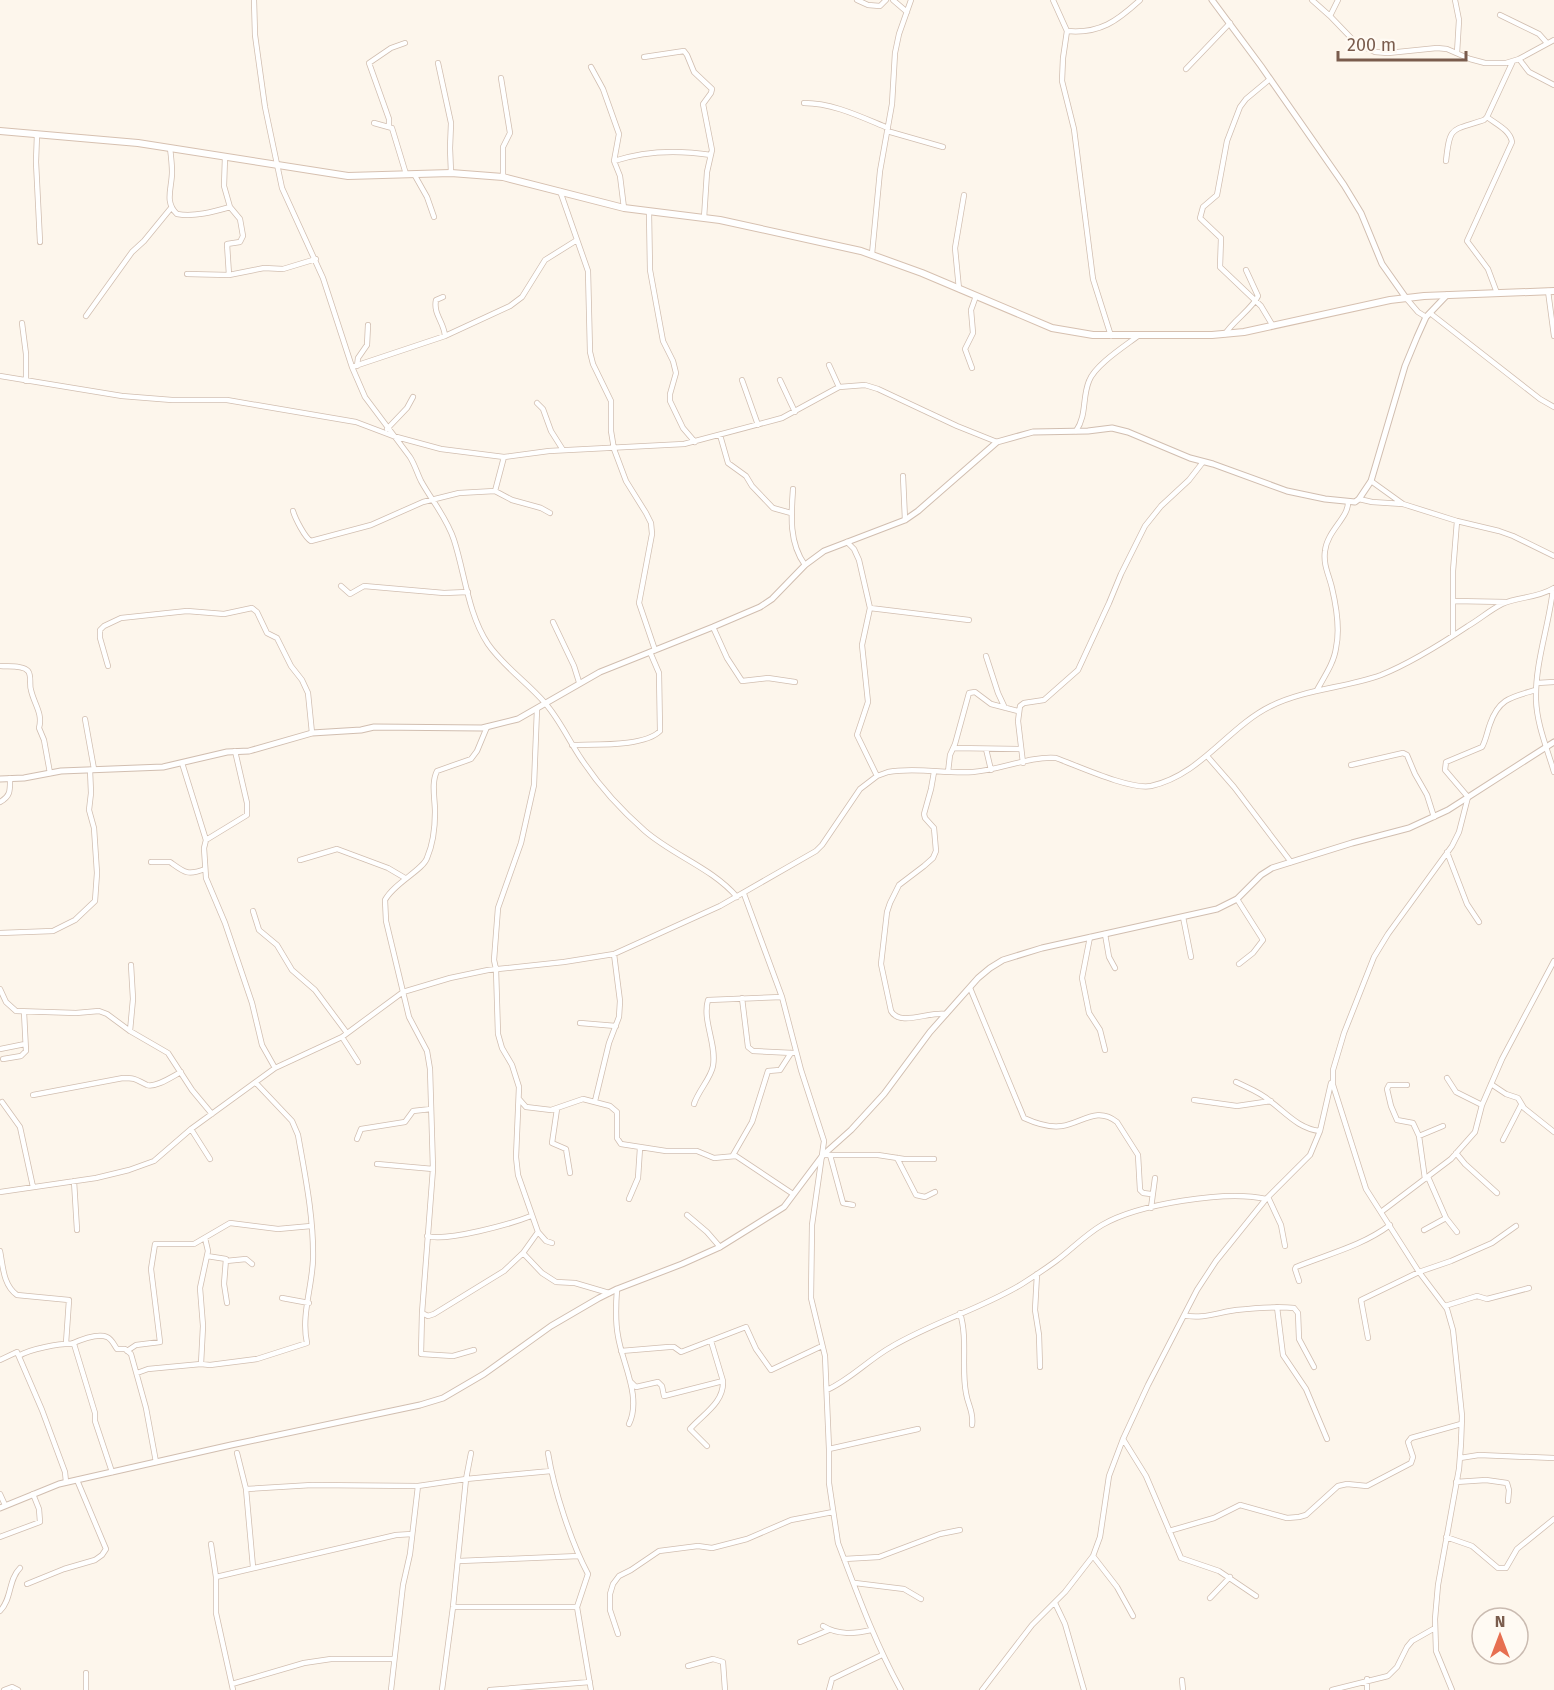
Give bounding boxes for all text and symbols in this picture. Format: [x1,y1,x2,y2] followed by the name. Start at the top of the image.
[1338,24,1466,62] scale bar
[1347,34,1396,56] text: 200 m
[1470,1606,1530,1666] north arrow
[1495,1612,1505,1631] text: N

